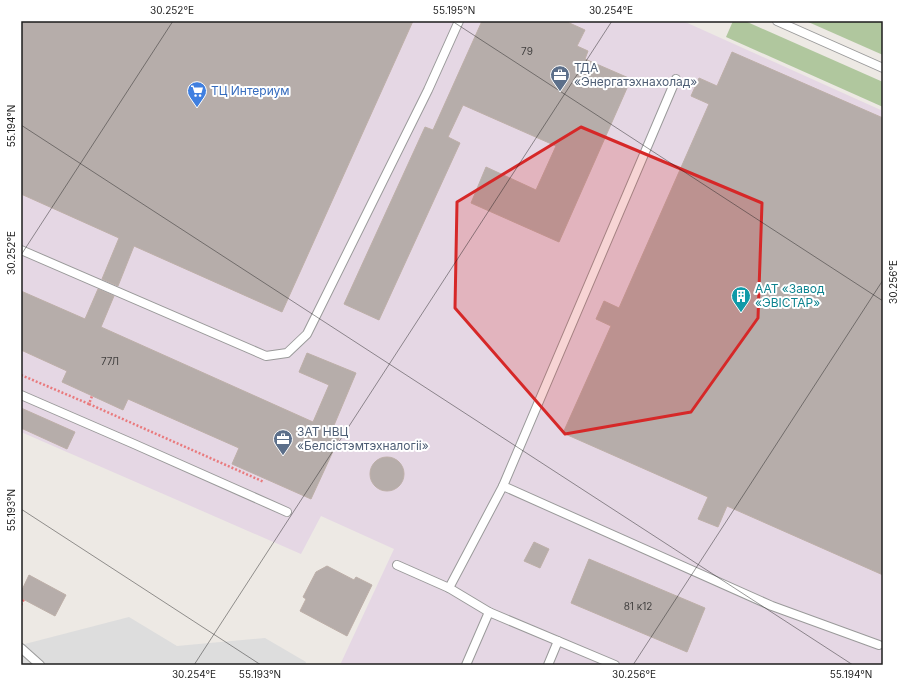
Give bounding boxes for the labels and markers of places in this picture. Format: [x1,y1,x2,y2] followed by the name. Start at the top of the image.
[574,60,697,89] place label: ТДА «Энергатэхнахолад»
[549,64,571,92] office icon: ТДА «Энергатэхнахолад»
[186,80,208,108] supermarket icon: ТЦ Интериум
[211,83,290,98] place label: ТЦ Интериум
[755,281,825,310] place label: ААТ «Завод «ЭВІСТАР»
[730,285,752,313] building icon: ААТ «Завод «ЭВІСТАР»
[297,424,429,453] place label: ЗАТ НВЦ «Белсістэмтэхналогіі»
[272,428,294,456] office icon: ЗАТ НВЦ «Белсістэмтэхналогіі»

